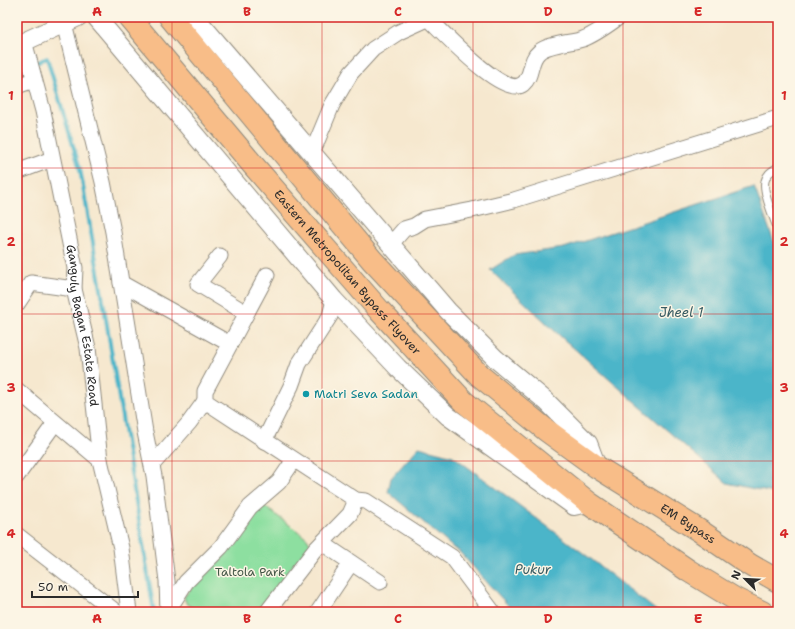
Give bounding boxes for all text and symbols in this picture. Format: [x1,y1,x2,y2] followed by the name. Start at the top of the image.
[92,3,102,20] text: A
[243,3,251,20] text: B
[394,3,402,20] text: C
[543,3,553,20] text: D
[694,3,703,20] text: E
[8,87,14,104] text: 1
[781,87,787,104] text: 1
[270,186,425,359] street label: Eastern Metropolitan Bypass Flyover
[6,233,16,250] text: 2
[779,233,789,250] text: 2
[62,243,102,408] street label: Ganguly Bagan Estate Road
[659,304,704,321] water label: Jheel 1
[6,379,16,396] text: 3
[779,379,789,396] text: 3
[314,386,418,402] place label: Matri Seva Sadan
[301,389,311,399] marker: Matri Seva Sadan
[657,500,719,547] street label: EM Bypass
[6,525,16,542] text: 4
[779,525,789,542] text: 4
[725,559,765,599] north arrow
[515,561,552,578] water label: Pukur
[215,564,285,580] park label: Taltola Park
[728,568,745,582] text: N
[32,573,138,599] scale bar
[38,579,68,595] text: 50 m
[92,610,102,627] text: A
[243,610,251,627] text: B
[394,610,402,627] text: C
[543,610,553,627] text: D
[694,610,703,627] text: E

